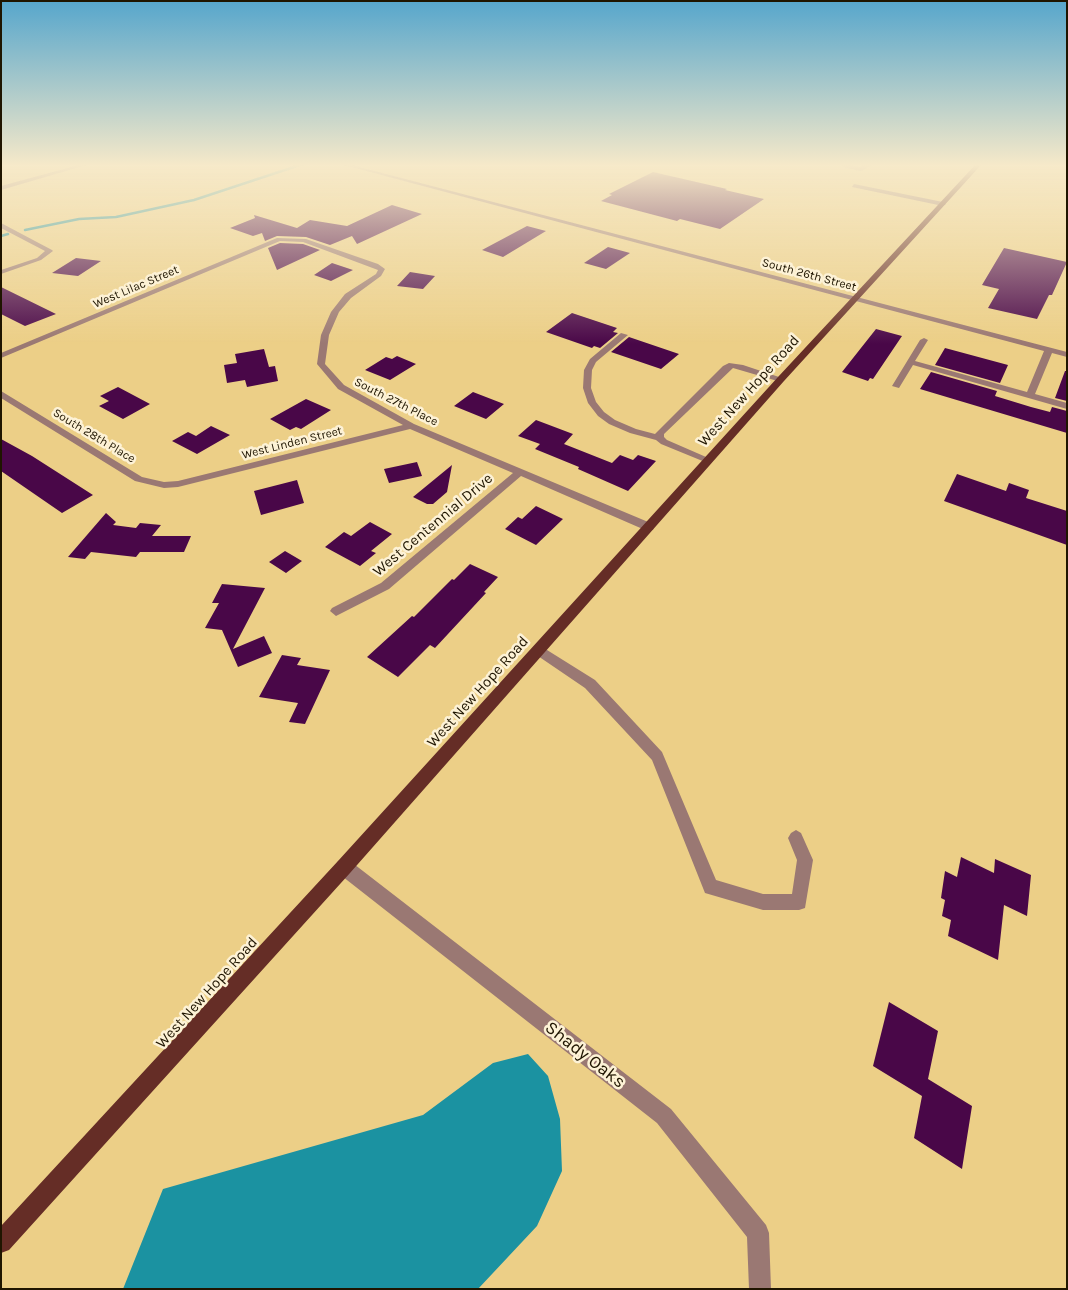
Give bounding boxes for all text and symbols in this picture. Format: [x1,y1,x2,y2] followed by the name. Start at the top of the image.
[760,255,858,295] street label: South 26th Street
[91,263,181,311] street label: West Lilac Street
[695,332,803,450] street label: West New Hope Road
[352,375,440,429] street label: South 27th Place
[50,406,138,466] street label: South 28th Place
[240,424,344,462] street label: West Linden Street
[370,470,496,580] street label: West Centennial Drive
[424,633,532,751] street label: West New Hope Road
[153,934,261,1052] street label: West New Hope Road
[540,1017,630,1093] street label: Shady Oaks

